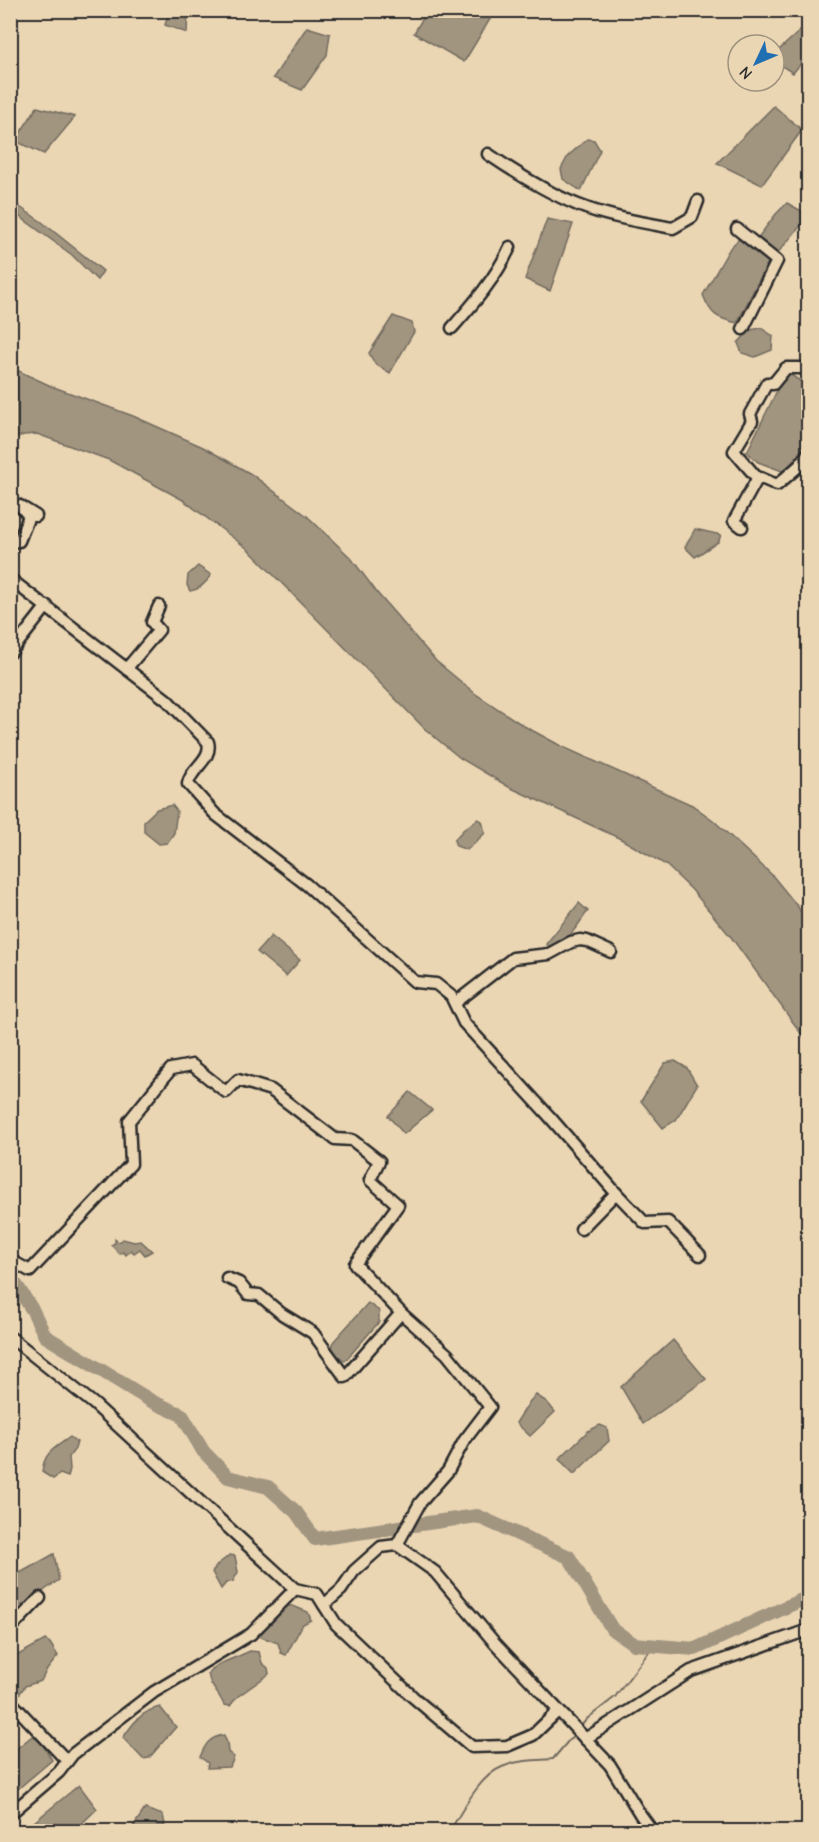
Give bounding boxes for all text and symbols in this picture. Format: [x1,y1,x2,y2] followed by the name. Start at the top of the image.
[726,33,786,93] north arrow
[736,63,756,83] text: N

